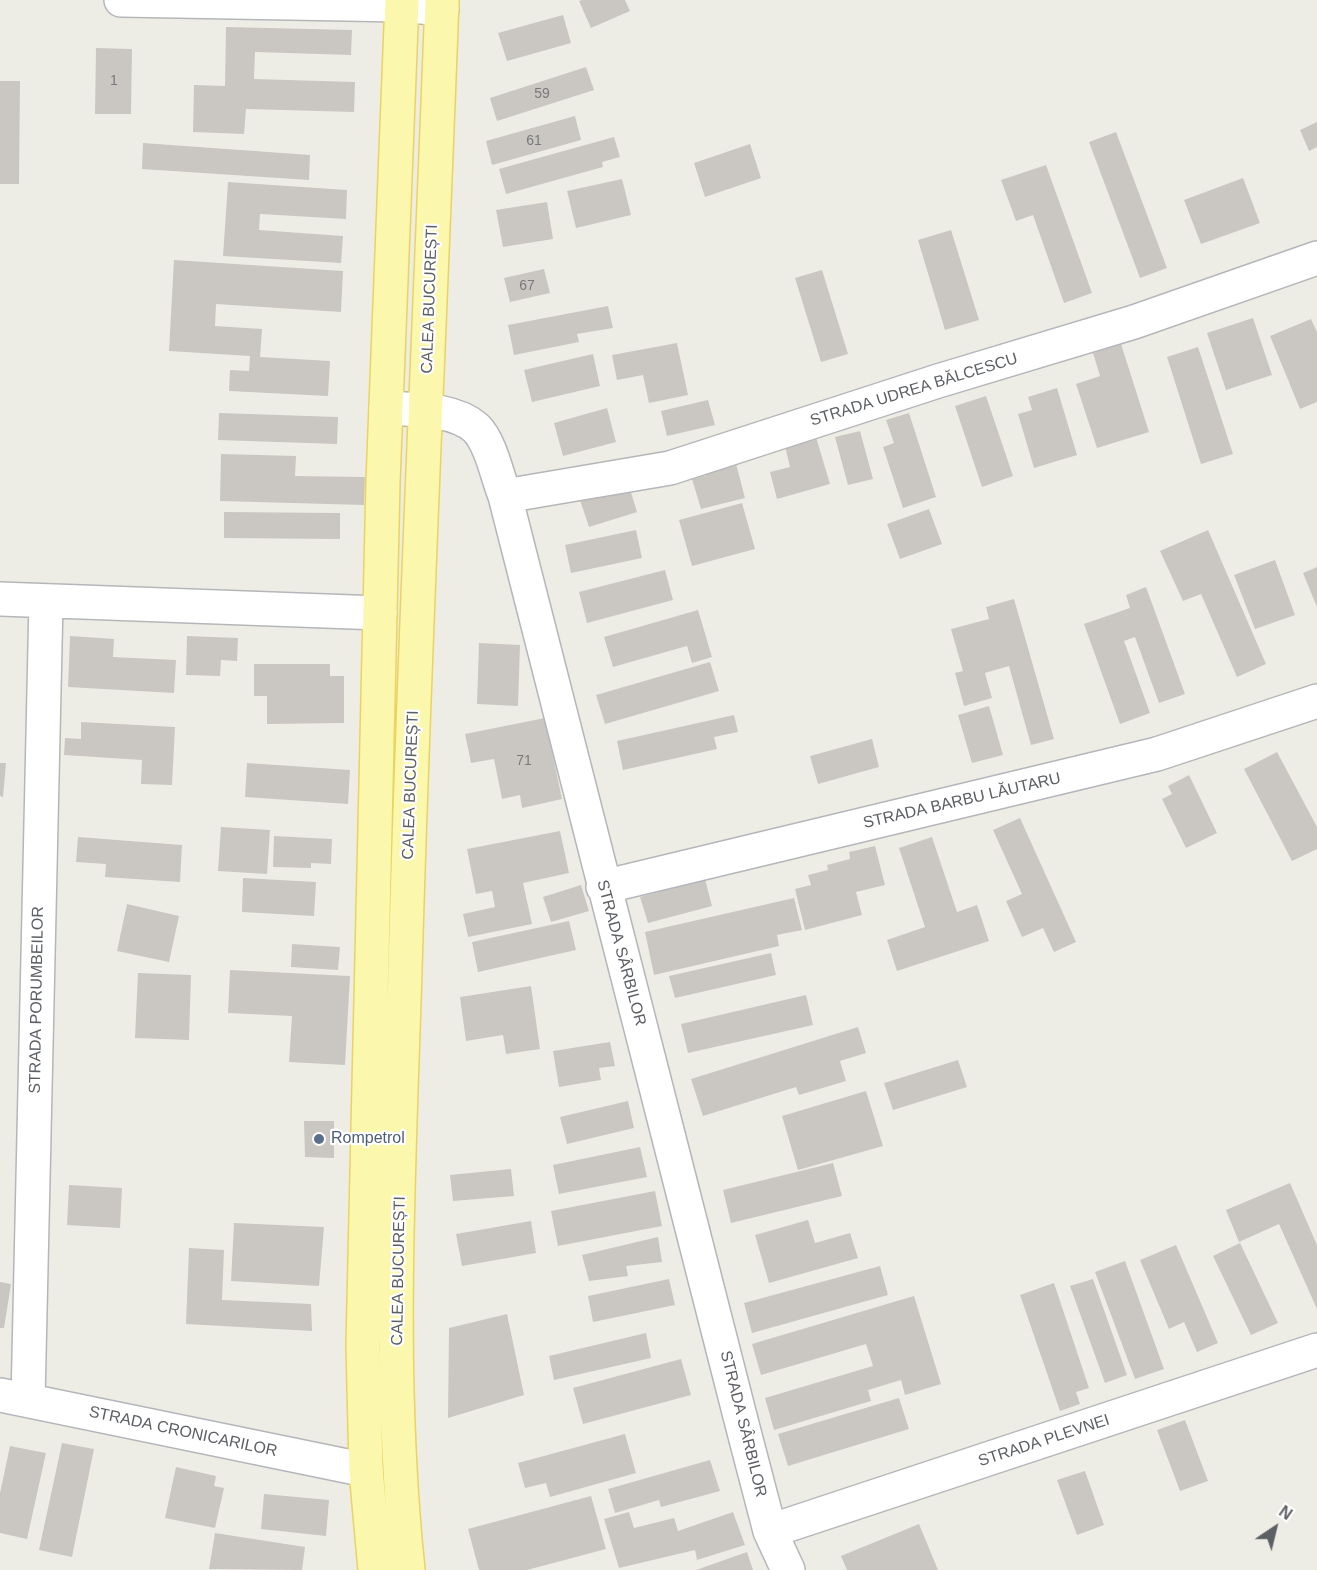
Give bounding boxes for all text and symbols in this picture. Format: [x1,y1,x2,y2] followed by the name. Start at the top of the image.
[110,73,118,89] house number: 1
[534,86,550,102] house number: 59
[526,133,542,149] house number: 61
[418,224,442,374] street label: CALEA BUCUREȘTI
[519,278,535,294] house number: 67
[808,349,1020,431] street label: STRADA UDREA BĂLCESCU
[399,710,423,860] street label: CALEA BUCUREȘTI
[516,753,532,769] house number: 71
[861,769,1063,833] street label: STRADA BARBU LĂUTARU
[592,878,650,1028] street label: STRADA SÂRBILOR
[26,906,48,1094] street label: STRADA PORUMBEILOR
[331,1129,405,1149] place label: Rompetrol
[312,1132,326,1146] marker: Rompetrol
[388,1196,410,1346] street label: CALEA BUCUREȘTI
[716,1349,770,1499] street label: STRADA SÂRBILOR
[87,1403,279,1461] street label: STRADA CRONICARILOR
[976,1411,1112,1471] street label: STRADA PLEVNEI
[1245,1498,1305,1558] north arrow
[1276,1503,1295,1523] text: N

